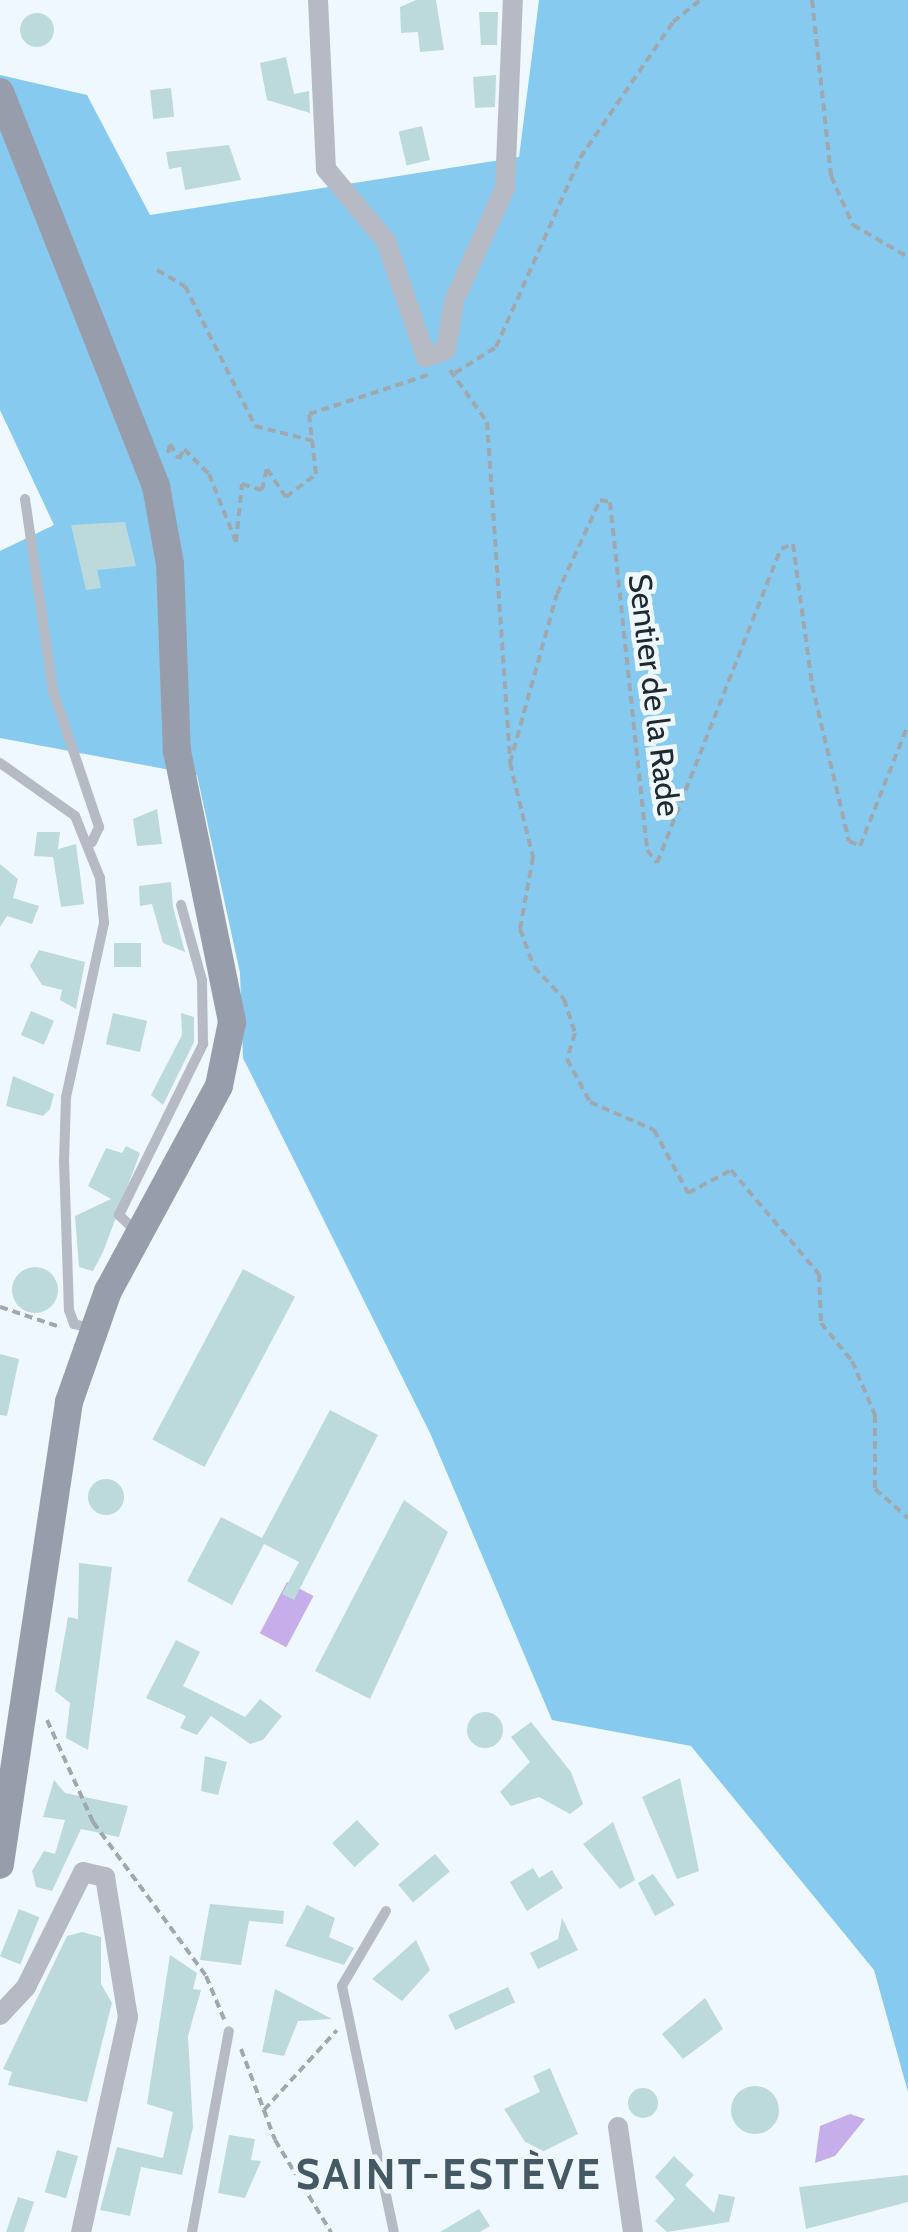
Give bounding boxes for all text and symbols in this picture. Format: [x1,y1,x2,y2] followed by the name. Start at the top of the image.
[620,572,688,818] street label: Sentier de la Rade
[296,2149,602,2199] district label: SAINT-ESTÈVE

